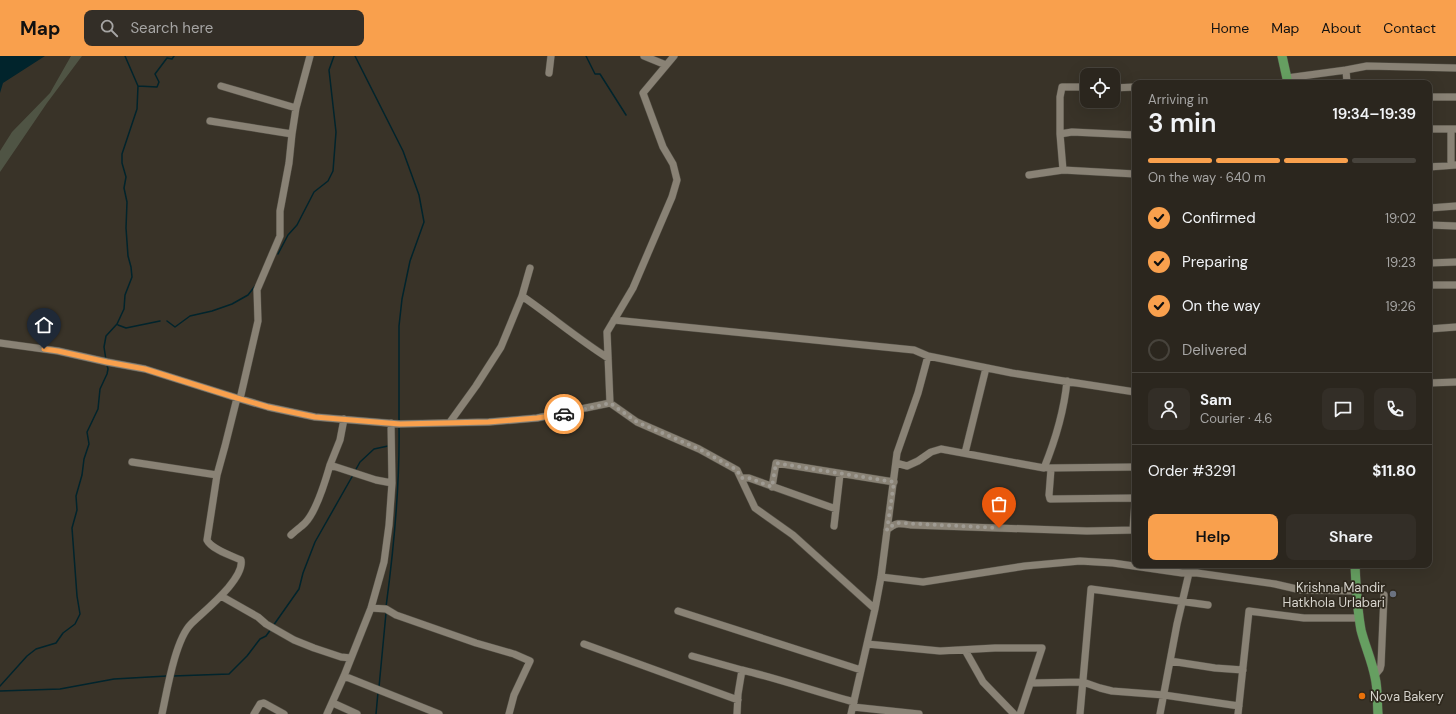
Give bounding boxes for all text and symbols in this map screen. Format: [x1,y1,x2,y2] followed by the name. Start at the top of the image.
[84,10,364,46] search box
[20,16,60,41] text: Map
[98,17,120,39] icon: search
[130,18,213,38] text: Search here
[1211,19,1249,37] text: Home
[1271,19,1299,37] text: Map
[1321,19,1361,37] text: About
[1383,19,1436,37] text: Contact
[1080,68,1120,108] map controls
[1080,68,1120,108] button: locate
[1148,91,1208,108] text: Arriving in
[1332,104,1416,124] text: 19:34–19:39
[1148,106,1217,140] text: 3 min
[1148,169,1266,186] text: On the way · 640 m
[1148,207,1170,229] icon: check
[1182,208,1256,228] text: Confirmed
[1385,210,1416,227] text: 19:02
[1148,251,1170,273] icon: check
[1182,252,1248,272] text: Preparing
[1386,254,1416,271] text: 19:23
[1148,295,1170,317] icon: check
[1182,296,1261,316] text: On the way
[1386,298,1416,315] text: 19:26
[27,308,61,349] pin
[33,314,55,336] icon: home
[1182,340,1247,360] text: Delivered
[1148,388,1190,430] button: person
[1322,388,1364,430] button: chat
[1374,388,1416,430] button: phone
[1200,390,1232,410] text: Sam
[544,394,584,434] courier
[553,403,575,425] icon: car
[1200,410,1272,427] text: Courier · 4.6
[1148,461,1236,481] text: Order #3291
[1372,461,1416,481] text: $11.80
[982,487,1016,528] pin
[988,493,1010,515] icon: bag
[1148,514,1278,560] button: Help
[1286,514,1416,560] button: Share
[1283,579,1385,611] place label: Krishna Mandir Hatkhola Urlabari
[1388,589,1398,599] marker: Krishna Mandir Hatkhola Urlabari
[1370,688,1444,705] place label: Nova Bakery
[1357,691,1367,701] marker: Nova Bakery

